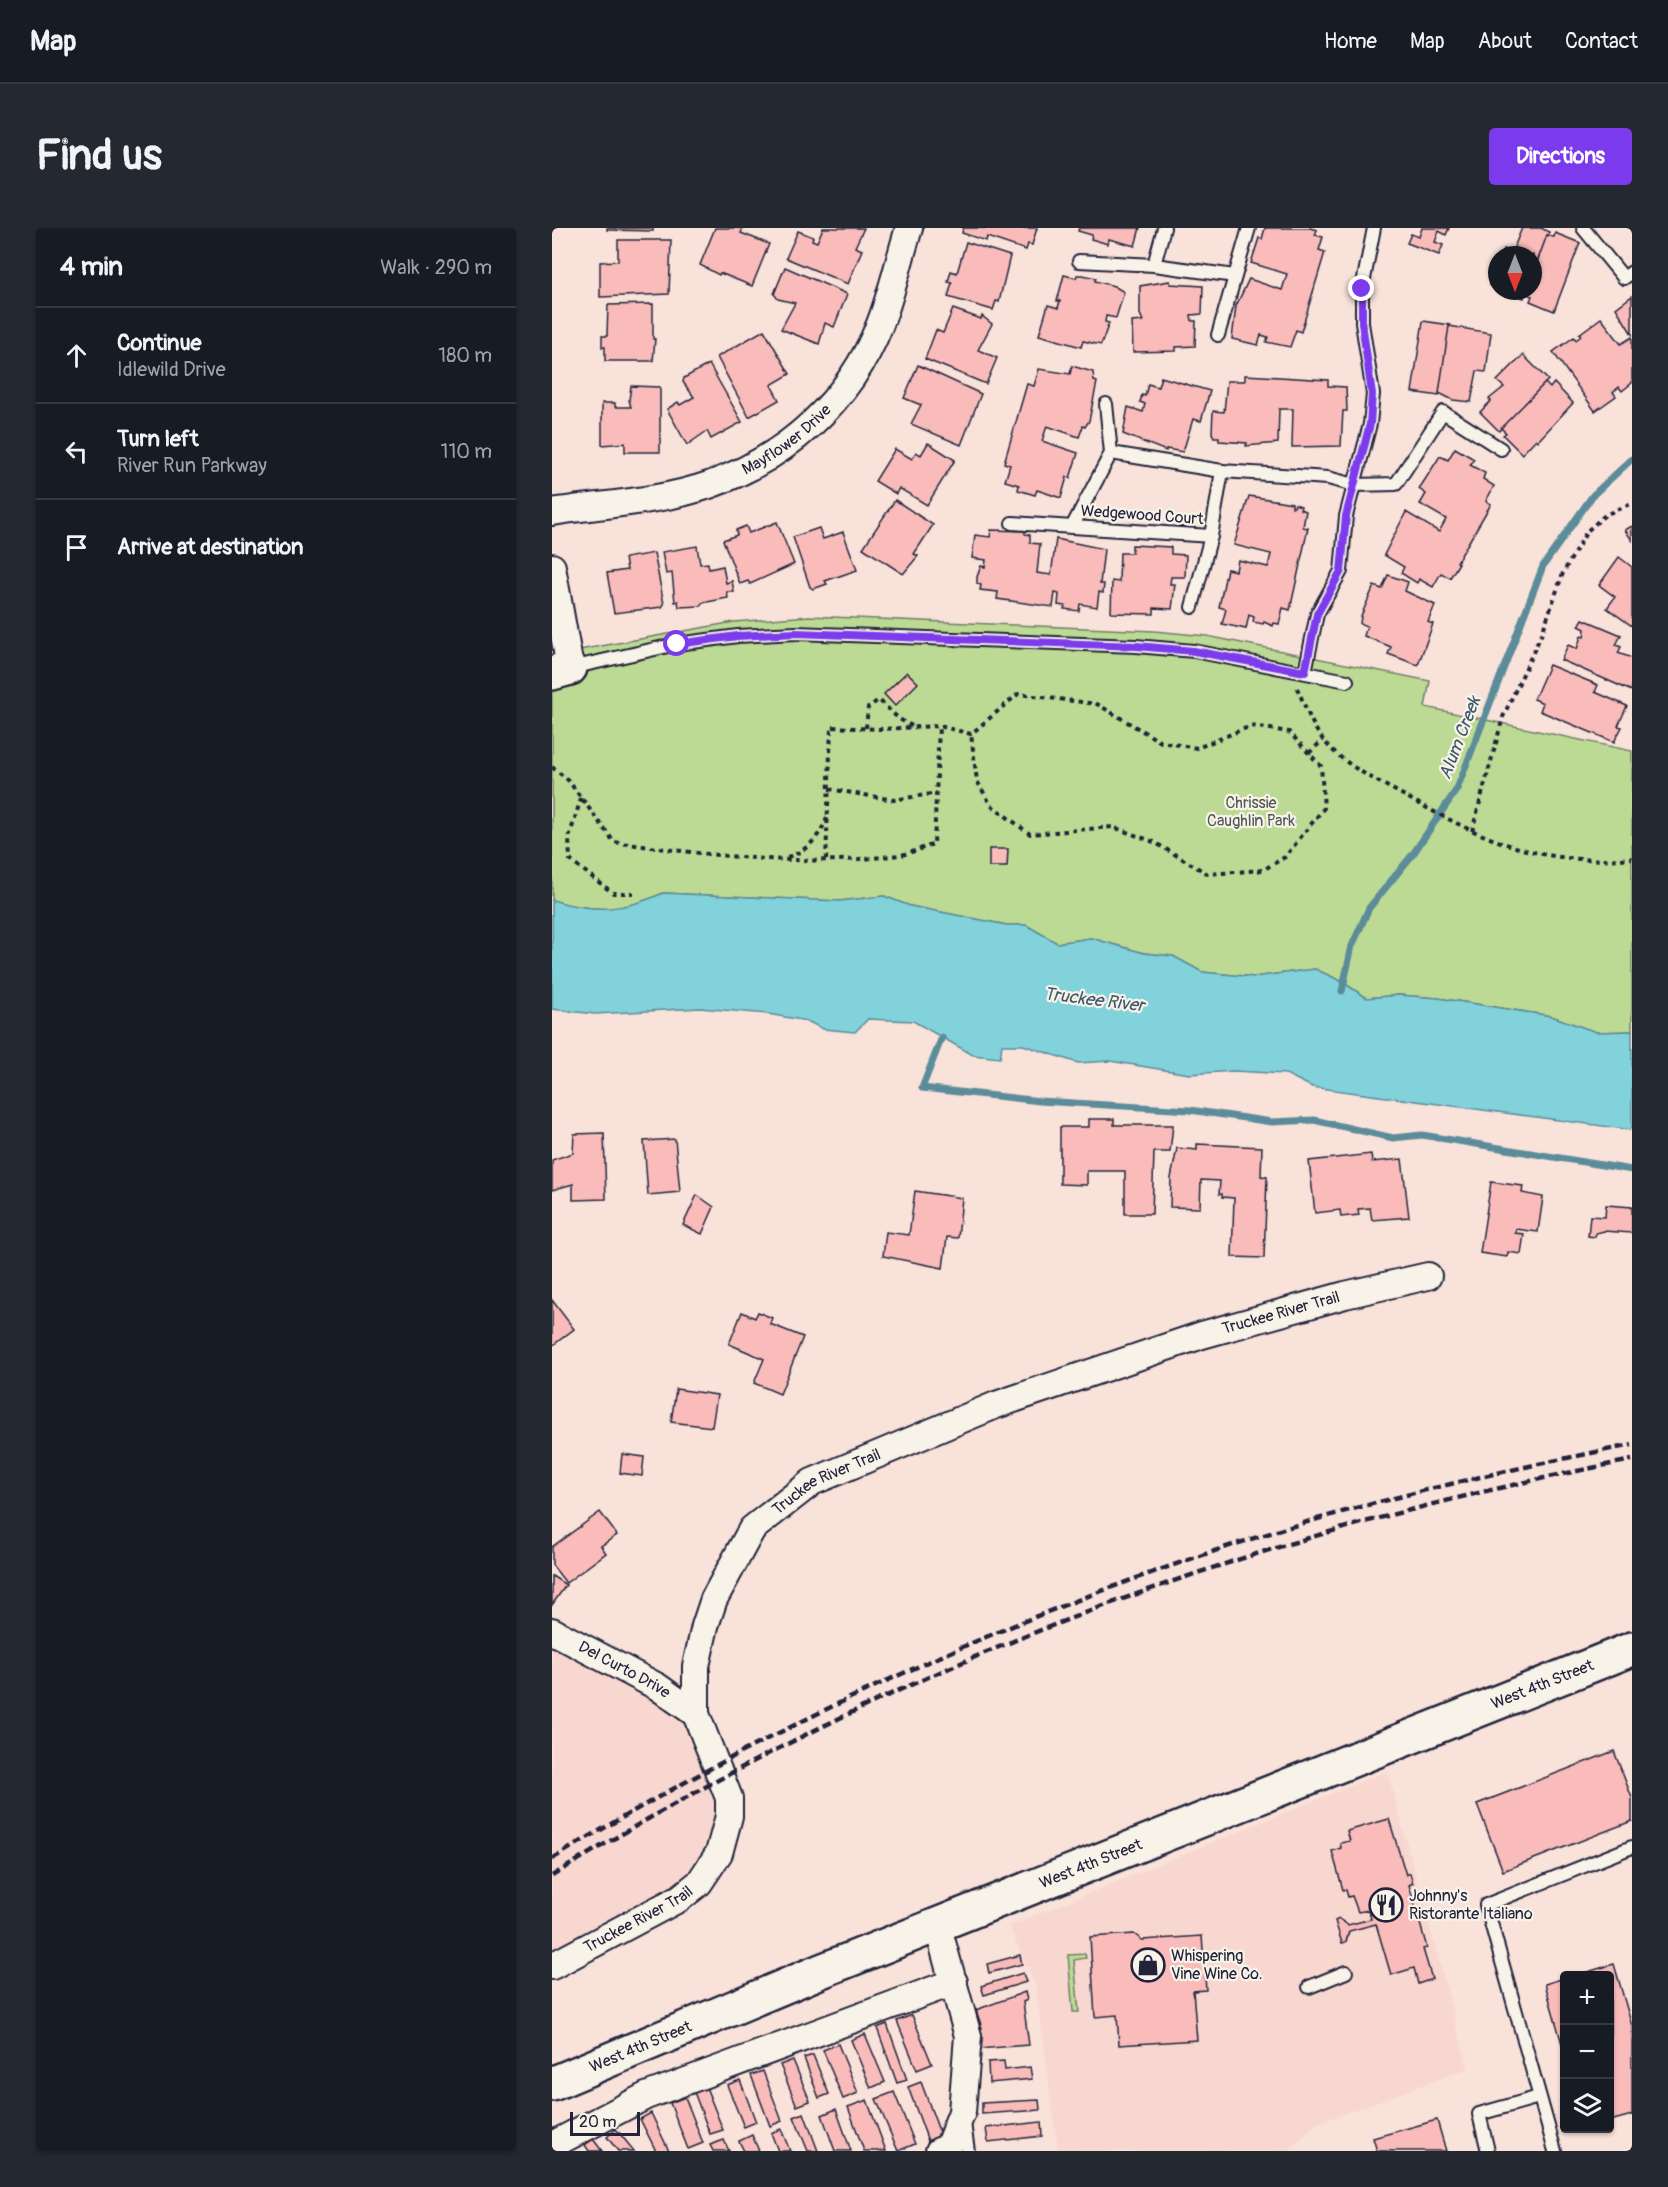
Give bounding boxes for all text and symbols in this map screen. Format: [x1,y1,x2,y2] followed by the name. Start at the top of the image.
[30,24,76,59] text: Map
[1324,28,1377,55] text: Home
[1410,28,1445,55] text: Map
[1478,28,1532,55] text: About
[1565,28,1638,55] text: Contact
[1489,128,1632,185] button: Directions
[36,130,162,182] text: Find us
[1488,246,1542,300] north arrow
[60,251,123,283] text: 4 min
[380,255,492,280] text: Walk · 290 m
[1348,275,1374,301] route end
[117,329,201,357] text: Continue
[60,339,93,372] icon: ahead
[438,343,492,368] text: 180 m
[117,357,226,382] text: Idlewild Drive
[739,400,836,480] street label: Mayflower Drive
[117,425,199,453] text: Turn left
[60,435,93,468] icon: left
[441,439,492,464] text: 110 m
[117,453,267,478] text: River Run Parkway
[1080,501,1205,529] street label: Wedgewood Court
[60,531,93,564] icon: arrive
[117,533,303,561] text: Arrive at destination
[663,630,689,656] route start
[1434,692,1487,783] water label: Alum Creek
[1207,793,1295,831] park label: Chrissie Caughlin Park
[1043,982,1148,1018] water label: Truckee River
[1220,1287,1342,1339] street label: Truckee River Trail
[768,1444,884,1519] street label: Truckee River Trail
[575,1637,674,1703] street label: Del Curto Drive
[1488,1655,1597,1714] street label: West 4th Street
[1036,1834,1146,1893] street label: West 4th Street
[580,1882,697,1957] street label: Truckee River Trail
[1409,1886,1533,1924] place label: Johnny's Ristorante Italiano
[1368,1887,1404,1923] restaurant icon: Johnny's Ristorante Italiano
[1171,1946,1262,1984] place label: Whispering Vine Wine Co.
[1130,1947,1166,1983] shop icon: Whispering Vine Wine Co.
[1560,1971,1614,2133] map controls
[1560,1971,1614,2025] button: +
[586,2016,695,2077] street label: West 4th Street
[1560,2025,1614,2079] button: −
[1560,2079,1614,2133] button: layers
[570,2109,640,2136] scale bar
[579,2112,617,2132] text: 20 m

